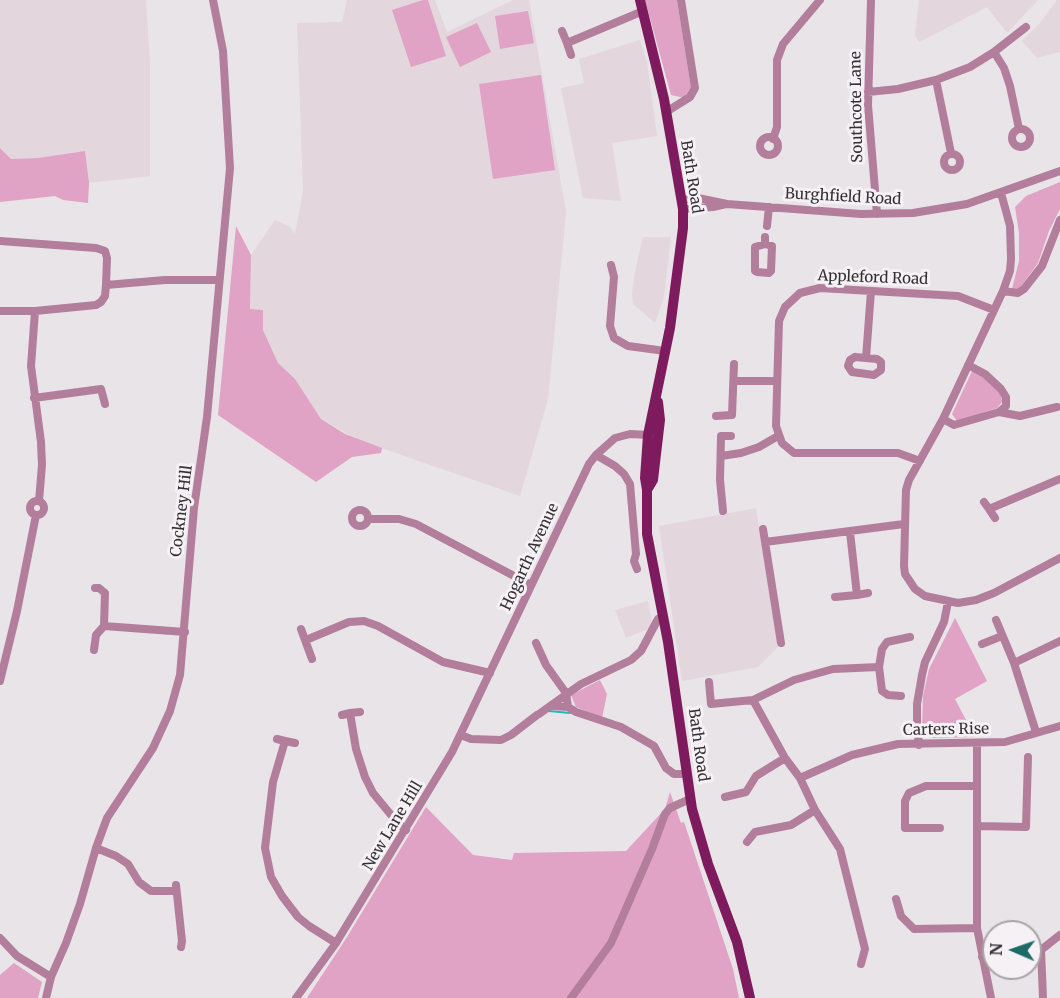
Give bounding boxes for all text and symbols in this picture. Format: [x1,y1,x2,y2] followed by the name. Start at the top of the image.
[847,51,867,163] street label: Southcote Lane
[676,139,706,215] street label: Bath Road
[784,185,902,209] street label: Burghfield Road
[817,267,929,289] street label: Appleford Road
[167,464,197,558] street label: Cockney Hill
[497,500,563,614] street label: Hogarth Avenue
[684,707,712,783] street label: Bath Road
[903,720,989,740] street label: Carters Rise
[359,778,427,874] street label: New Lane Hill
[982,920,1042,980] north arrow
[986,943,1006,956] text: N

